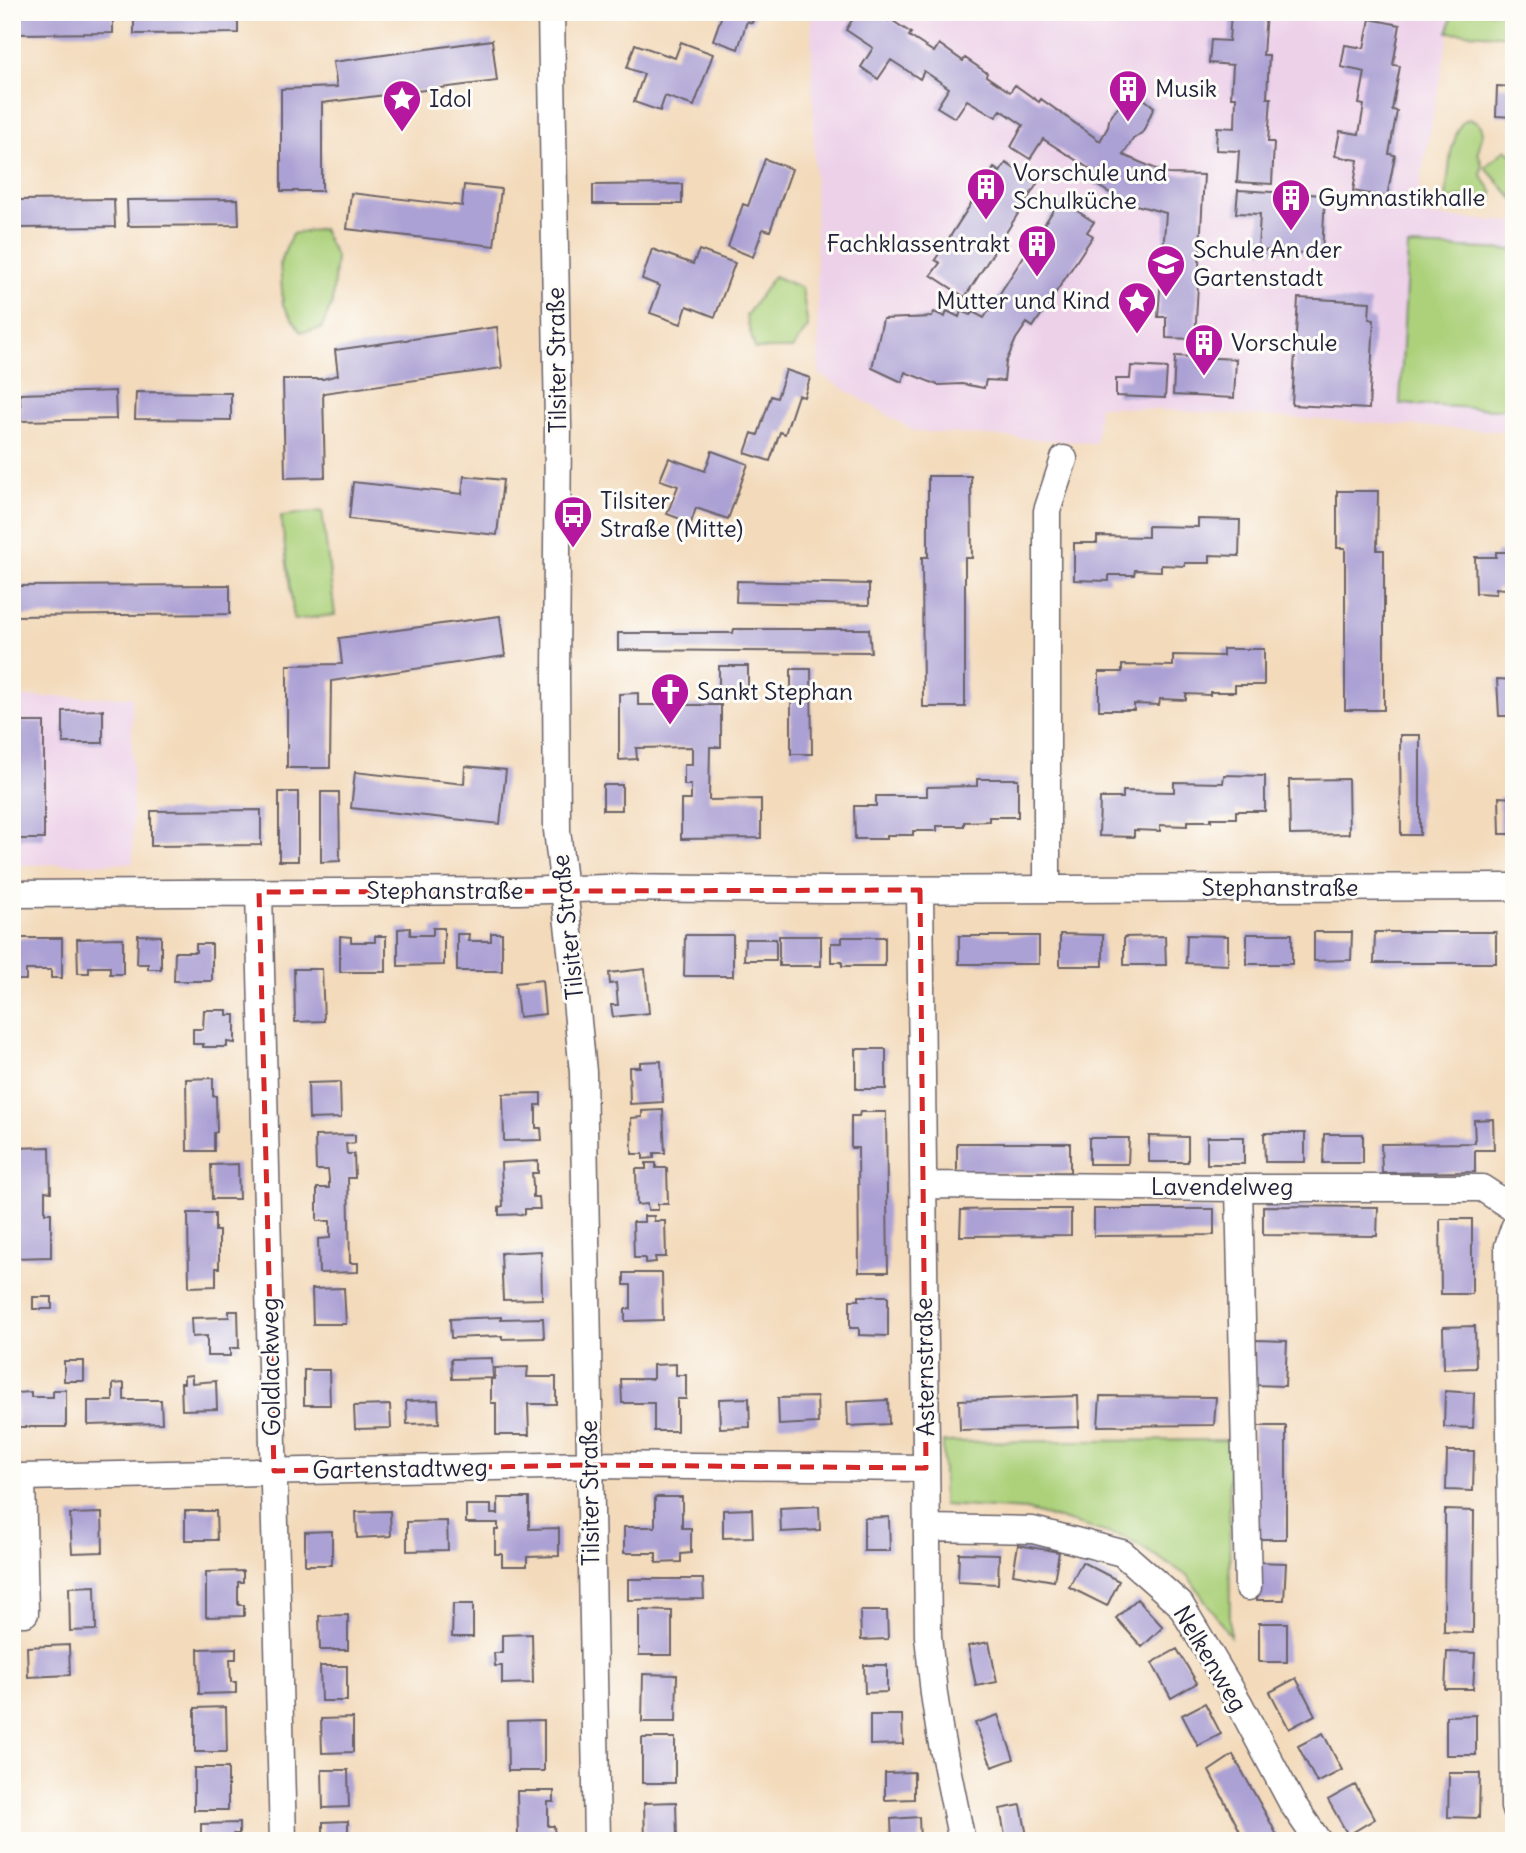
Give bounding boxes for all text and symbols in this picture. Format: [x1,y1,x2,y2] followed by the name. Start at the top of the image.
[1107,68,1149,123] building icon: Musik
[1155,73,1217,103] place label: Musik
[381,78,423,133] place icon: Idol
[429,83,472,113] place label: Idol
[1013,157,1167,215] place label: Vorschule und Schulküche
[965,166,1007,221] building icon: Vorschule und Schulküche
[1270,177,1312,232] building icon: Gymnastikhalle
[1318,182,1485,212] place label: Gymnastikhalle
[1016,223,1058,278] building icon: Fachklassentrakt
[826,228,1010,258] place label: Fachklassentrakt
[1193,234,1342,292] place label: Schule An der Gartenstadt
[1145,243,1187,298] school or university icon: Schule An der Gartenstadt
[1116,280,1158,335] place icon: Mutter und Kind
[936,285,1110,315] place label: Mutter und Kind
[540,287,572,433] street label: Tilsiter Straße
[1183,322,1225,377] building icon: Vorschule
[1231,327,1338,357] place label: Vorschule
[600,485,743,543] place label: Tilsiter Straße (Mitte)
[552,494,594,549] bus stop icon: Tilsiter Straße (Mitte)
[649,671,691,726] church icon: Sankt Stephan
[697,676,853,706] place label: Sankt Stephan
[544,853,590,1001] street label: Tilsiter Straße
[1201,872,1359,902] street label: Stephanstraße
[366,875,524,905] street label: Stephanstraße
[1151,1171,1293,1201] street label: Lavendelweg
[254,1297,286,1437] street label: Goldlackweg
[908,1297,940,1437] street label: Asternstraße
[573,1420,605,1566] street label: Tilsiter Straße
[312,1451,488,1485] street label: Gartenstadtweg
[1167,1600,1254,1717] street label: Nelkenweg

